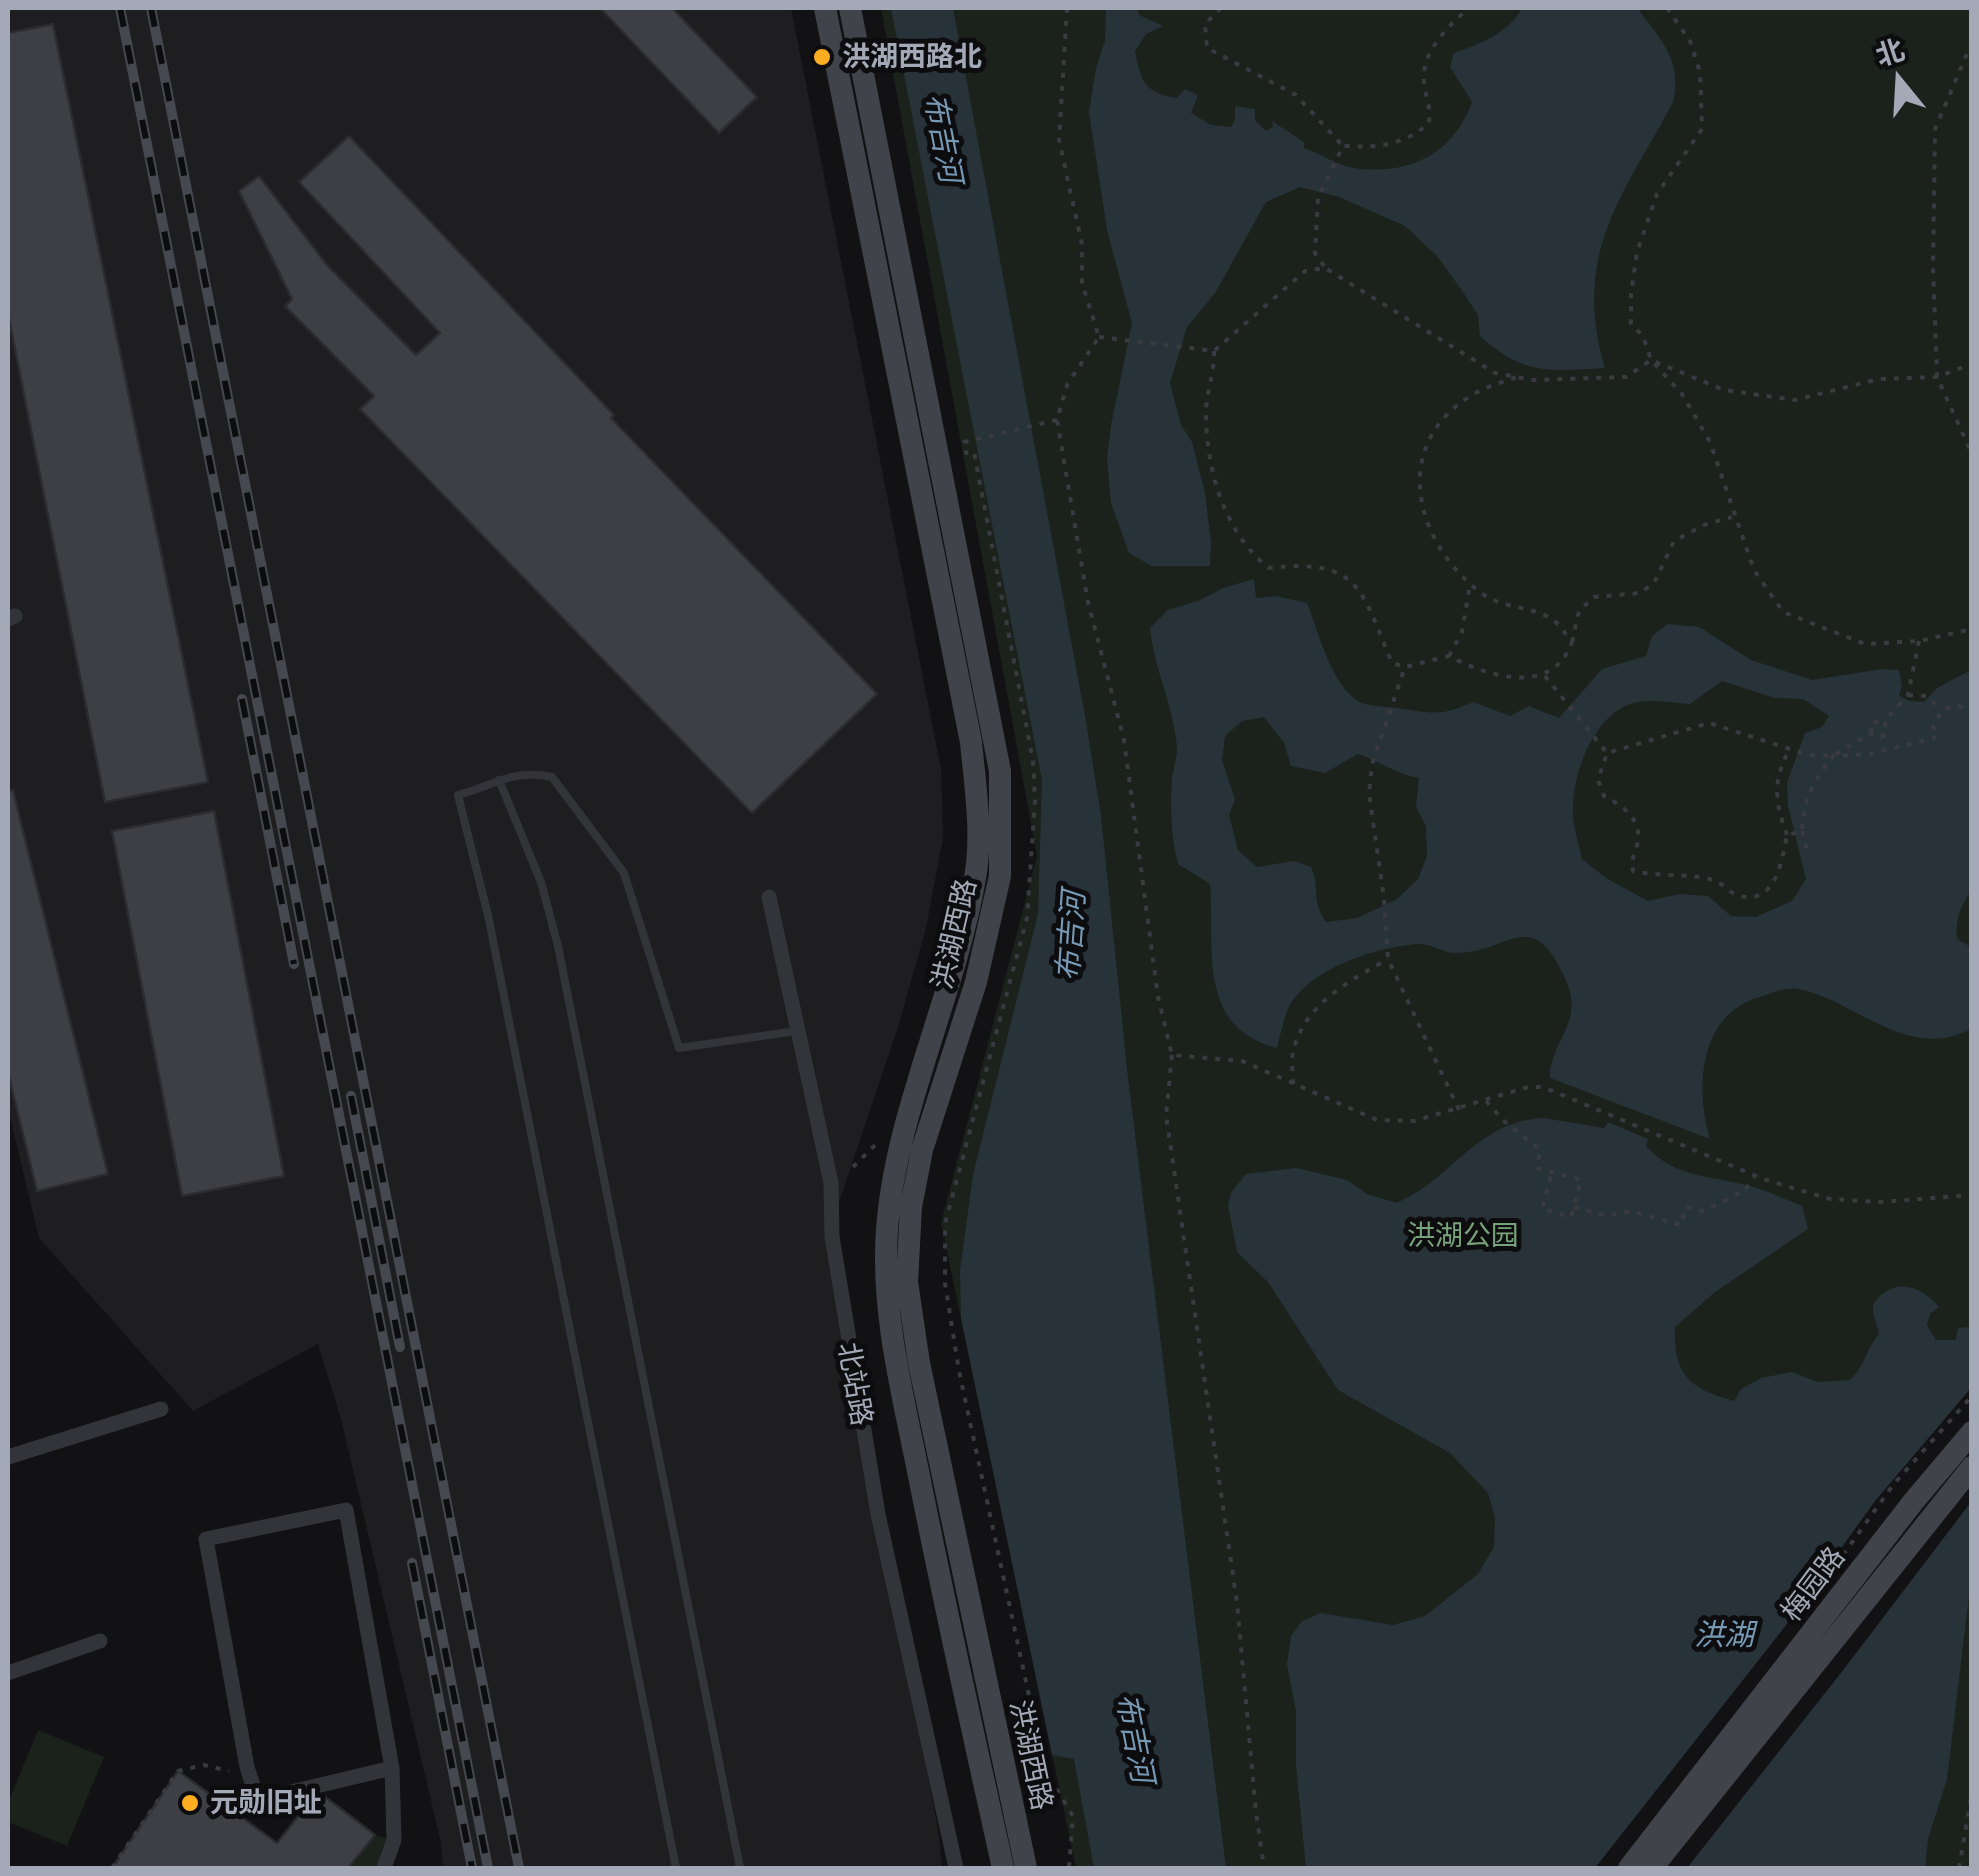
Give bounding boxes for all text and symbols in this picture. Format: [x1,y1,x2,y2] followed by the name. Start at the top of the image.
[1849,30,1949,130] north arrow
[1871,31,1908,72] text: 北
[842,40,982,74] place label: 洪湖西路北
[811,46,833,68] marker: 洪湖西路北
[917,90,969,186] water label: 布吉河
[925,876,983,992] street label: 洪湖西路
[1050,890,1092,982] water label: 布吉河
[1407,1219,1519,1253] park label: 洪湖公园
[831,1340,879,1428] street label: 北站路
[1774,1540,1852,1628] street label: 梅园路
[1694,1617,1754,1653] water label: 洪湖
[1109,1690,1161,1786] water label: 布吉河
[1003,1697,1059,1813] street label: 洪湖西路
[210,1786,322,1820] place label: 元勋旧址
[179,1792,201,1814] marker: 元勋旧址

